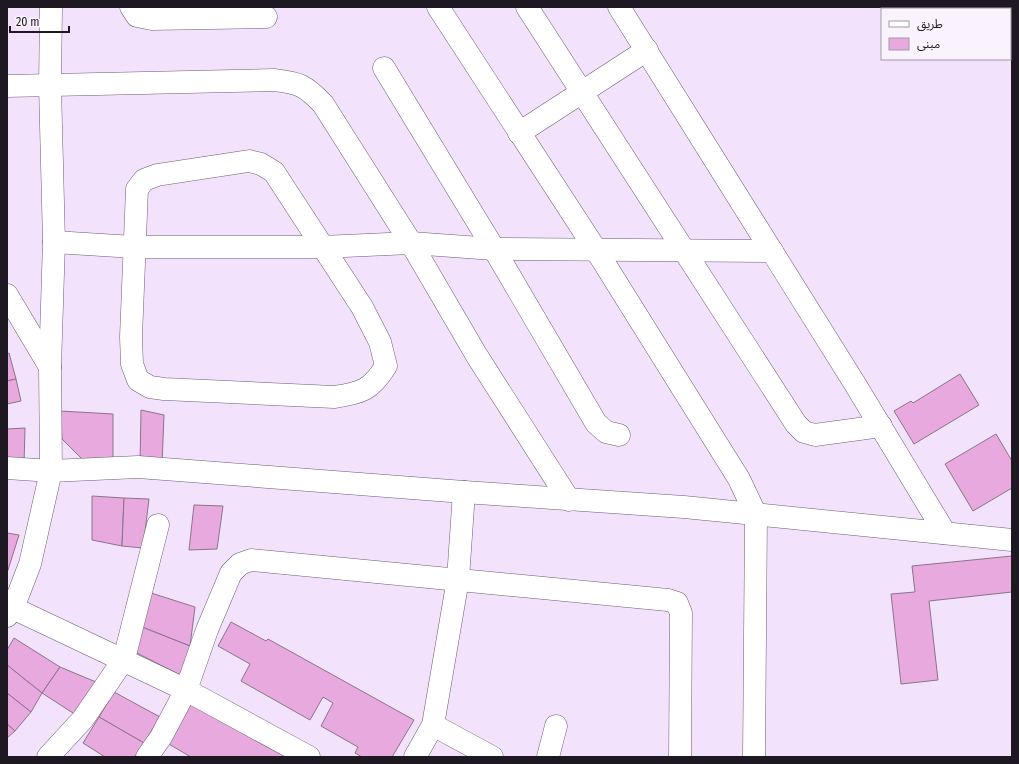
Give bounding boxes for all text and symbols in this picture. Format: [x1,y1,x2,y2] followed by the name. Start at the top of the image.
[10,8,69,34] scale bar
[881,8,1011,60] legend
[16,15,40,29] text: 20 m
[917,17,943,32] text: طريق
[917,37,940,51] text: مبنى

